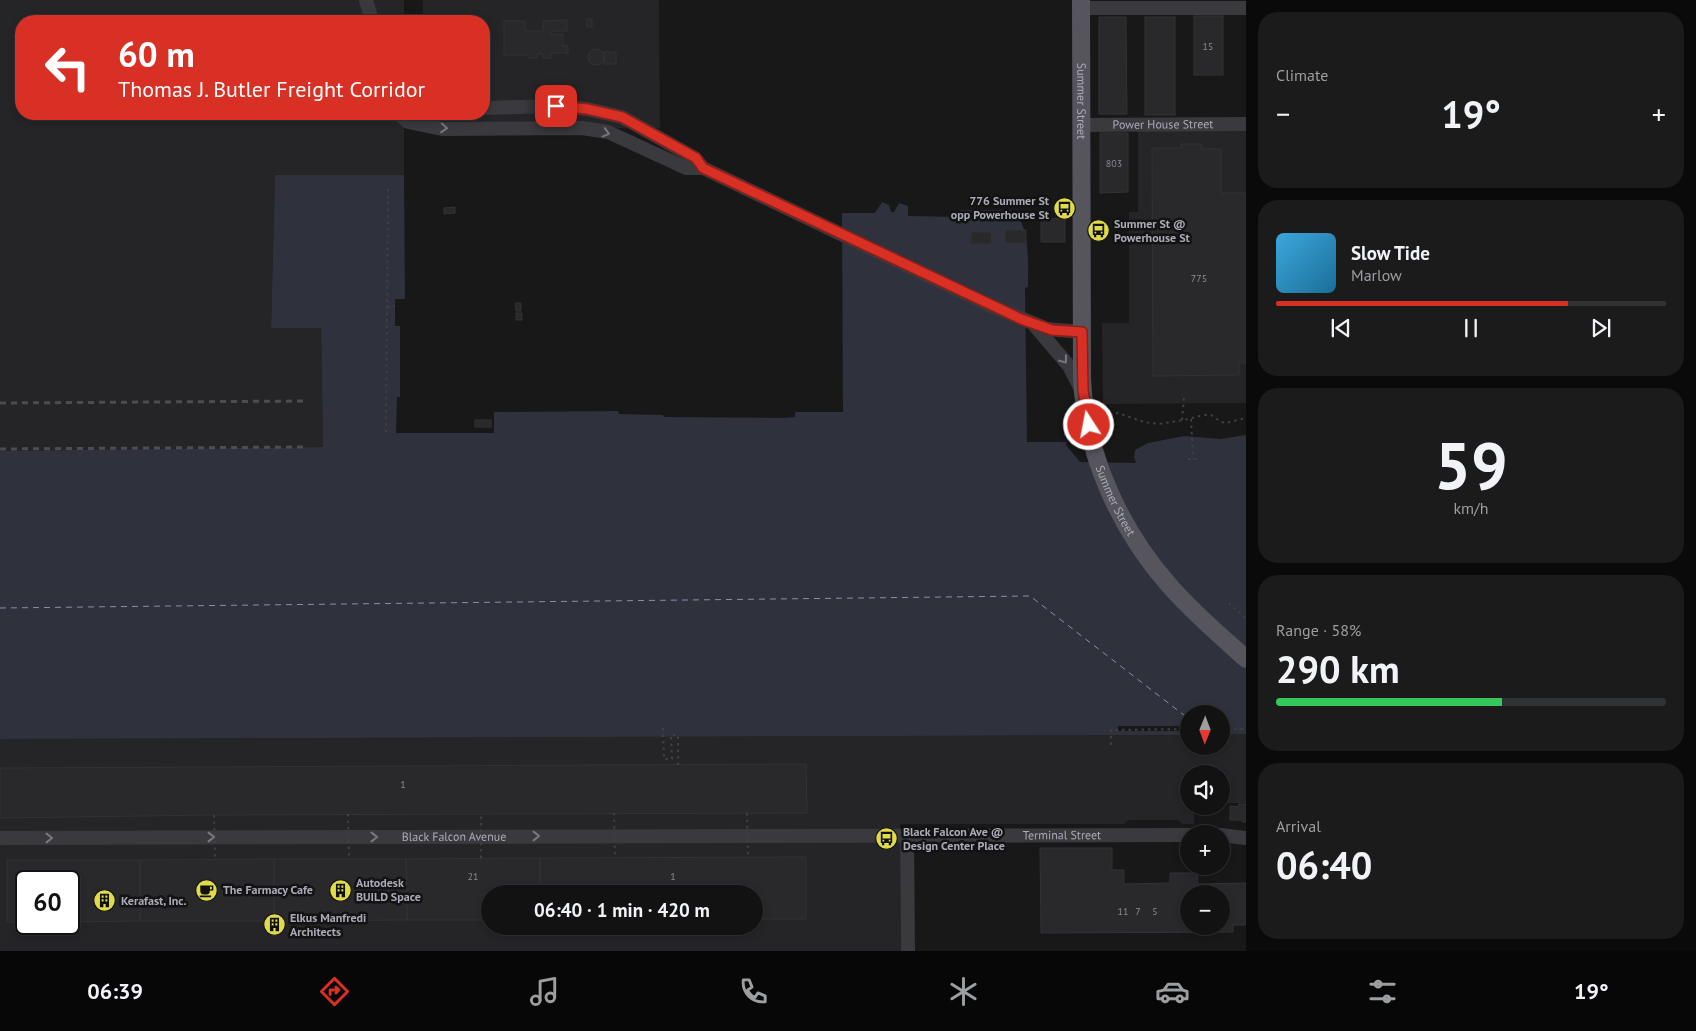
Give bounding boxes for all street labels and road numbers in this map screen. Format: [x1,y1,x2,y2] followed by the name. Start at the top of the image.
[1074,63,1089,139] street label: Summer Street
[1113,116,1213,132] street label: Power House Street
[1093,463,1139,538] street label: Summer Street
[1023,827,1101,842] street label: Terminal Street
[402,829,506,844] street label: Black Falcon Avenue

